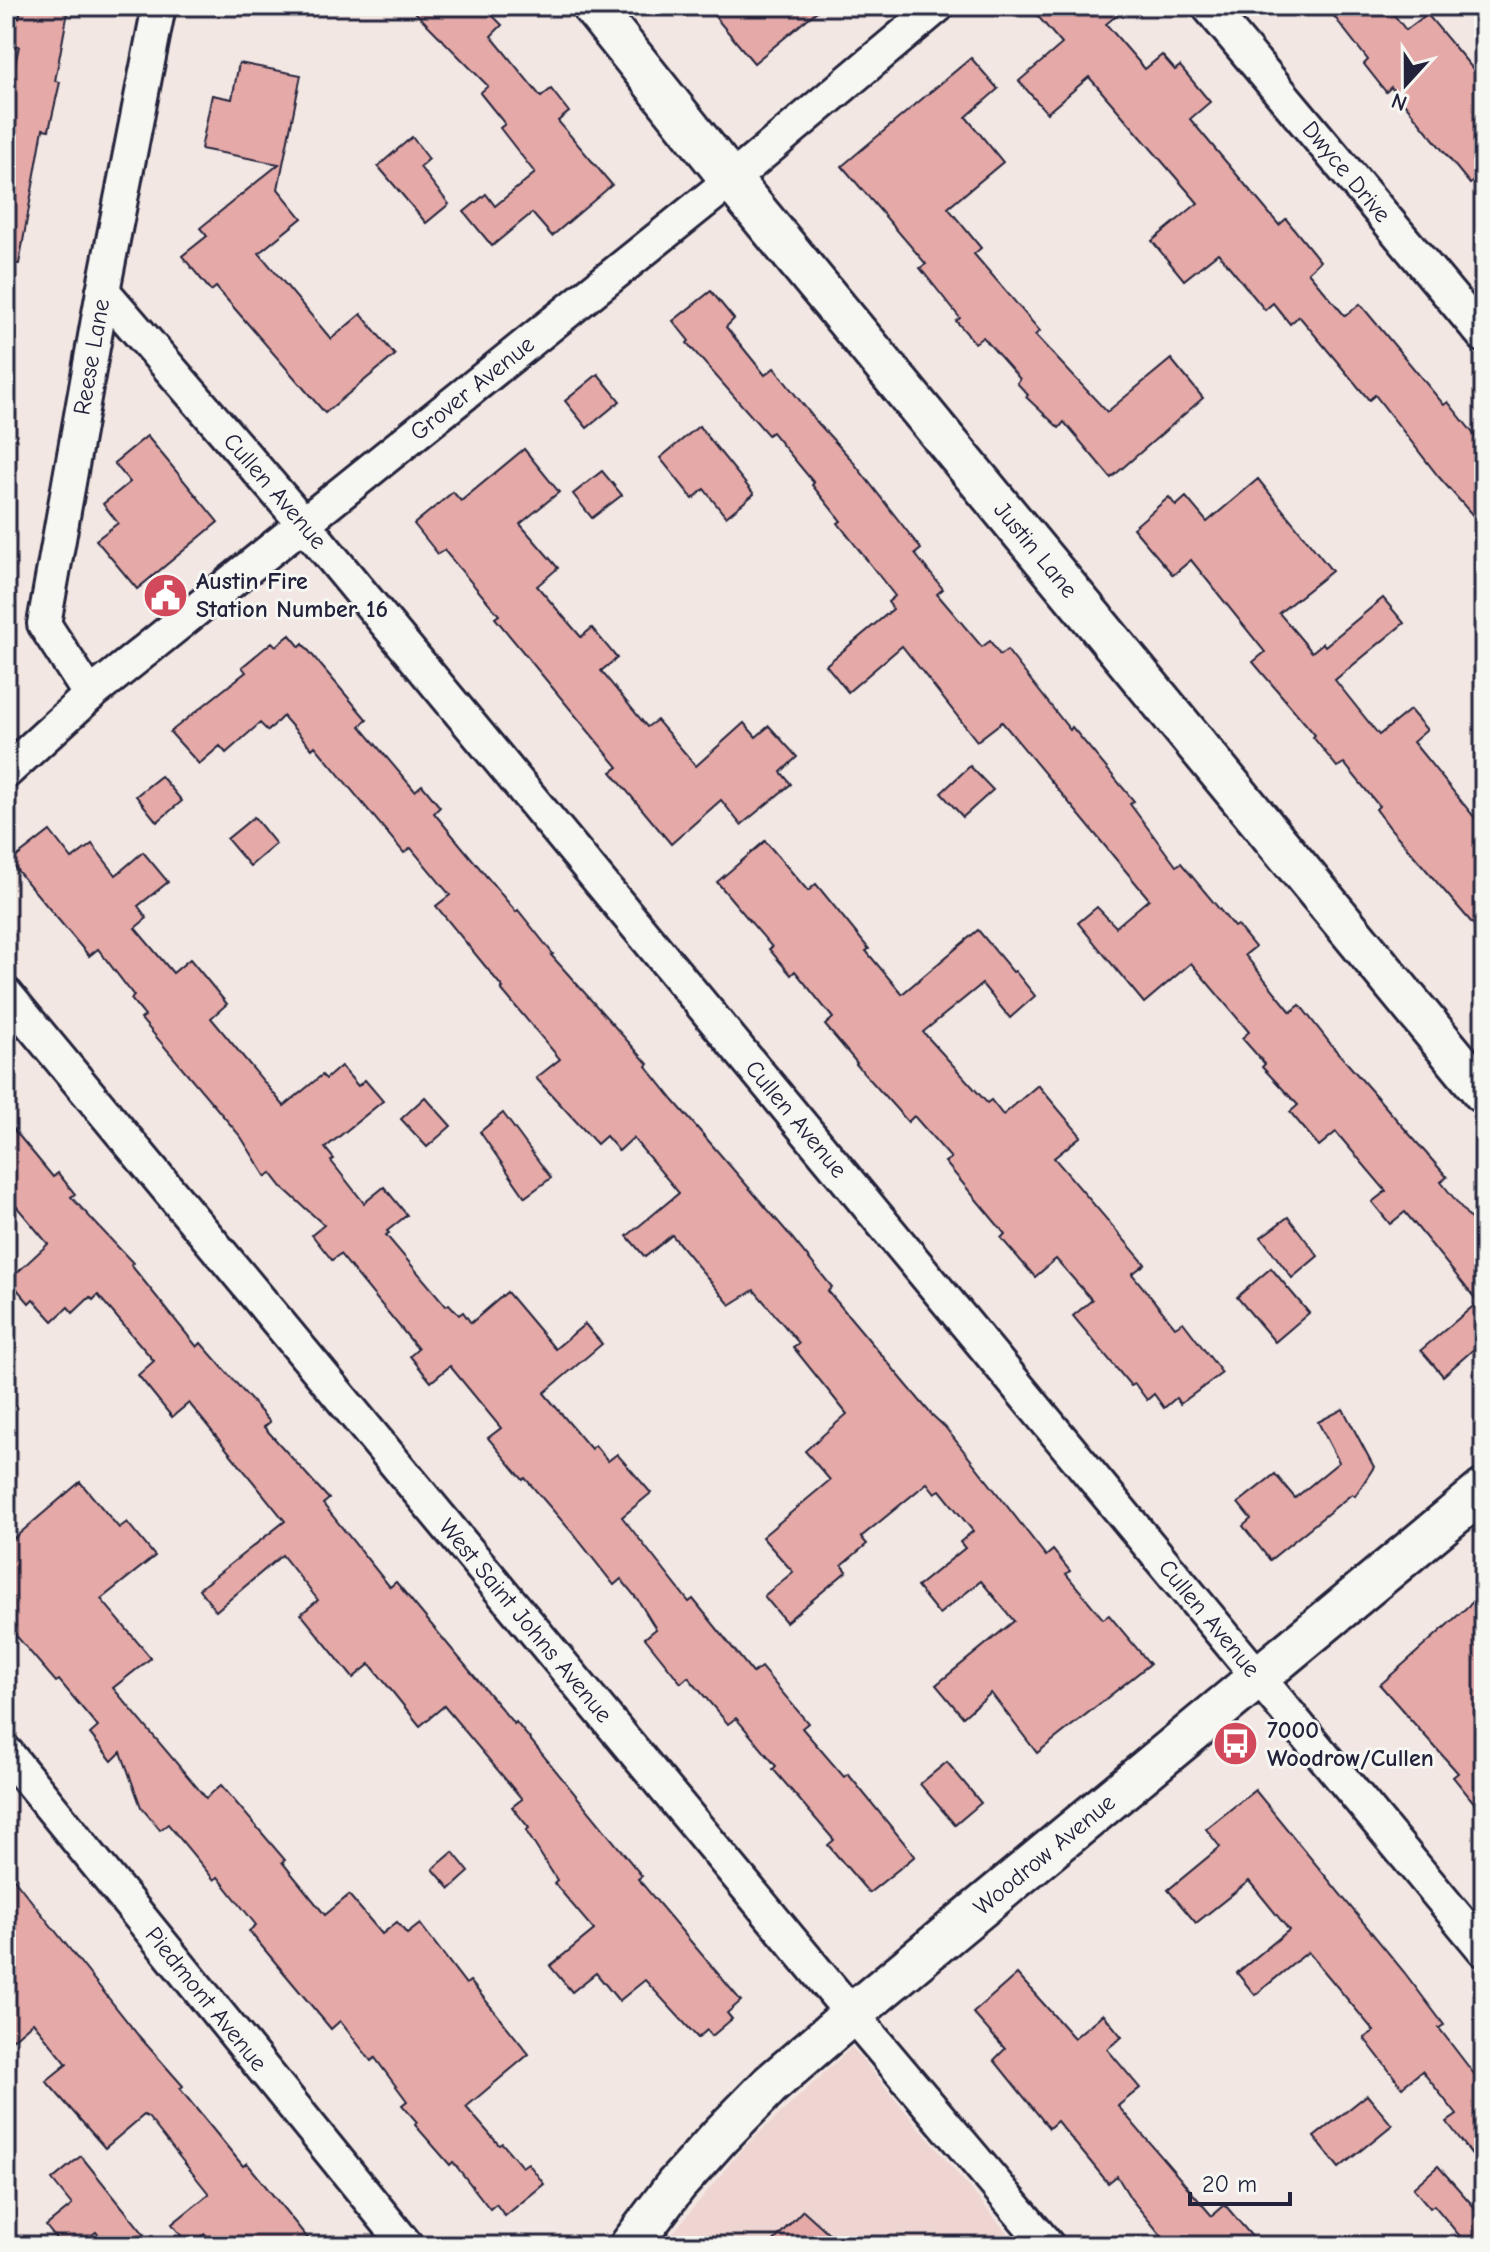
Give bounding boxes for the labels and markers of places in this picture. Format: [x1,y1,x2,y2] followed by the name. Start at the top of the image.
[196,567,388,623] place label: Austin Fire Station Number 16
[141,571,189,619] public building icon: Austin Fire Station Number 16
[1267,1716,1434,1772] place label: 7000 Woodrow/Cullen
[1212,1720,1260,1768] bus stop icon: 7000 Woodrow/Cullen

